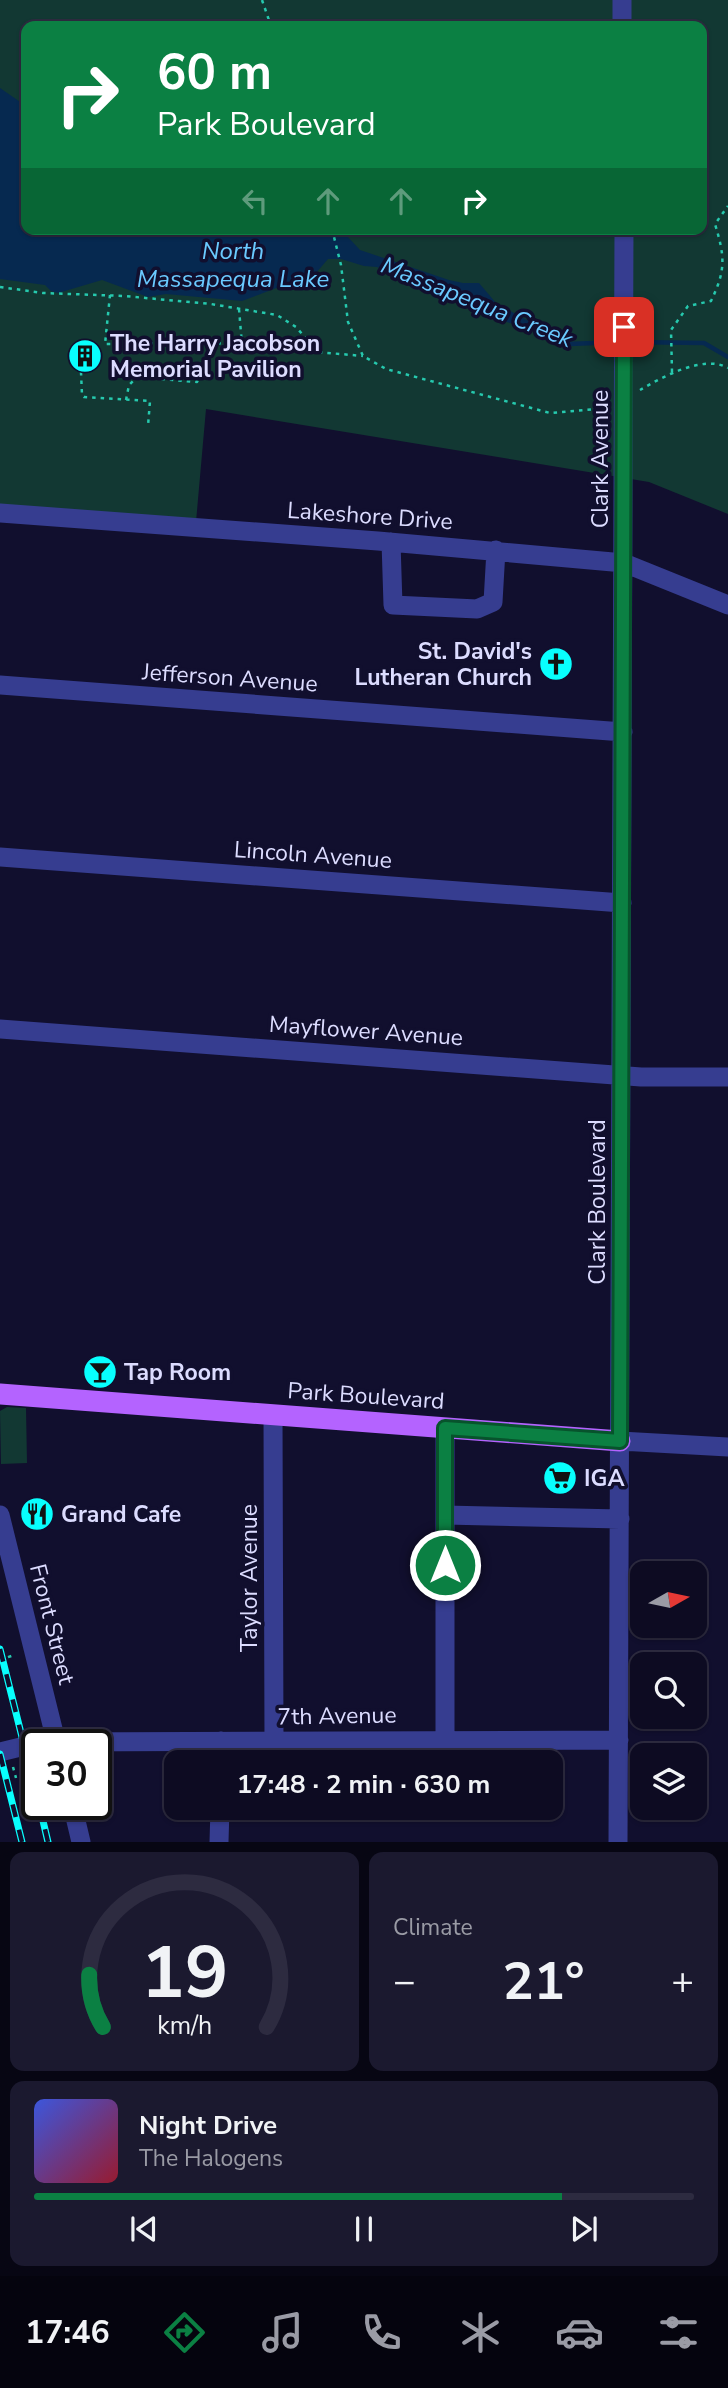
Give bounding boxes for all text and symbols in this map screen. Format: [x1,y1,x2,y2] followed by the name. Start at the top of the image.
[157,39,272,106] text: 60 m
[42,49,133,140] icon: right
[157,103,376,146] text: Park Boulevard
[236,182,274,220] icon: left
[309,182,347,220] icon: ahead
[382,182,420,220] icon: ahead
[455,182,493,220] icon: right
[137,235,329,295] water label: North Massapequa Lake
[376,249,579,355] water label: Massapequa Creek
[594,297,654,357] pin
[605,308,643,346] icon: arrive
[110,328,320,385] place label: The Harry Jacobson Memorial Pavilion
[66,337,104,375] building icon: The Harry Jacobson Memorial Pavilion
[585,390,616,528] street label: Clark Avenue
[286,495,454,537] street label: Lakeshore Drive
[355,636,532,693] place label: St. David's Lutheran Church
[537,645,575,683] church icon: St. David's Lutheran Church
[140,656,319,700] street label: Jefferson Avenue
[233,834,393,876] street label: Lincoln Avenue
[268,1009,464,1053] street label: Mayflower Avenue
[582,1119,613,1285] street label: Clark Boulevard
[81,1353,119,1391] bar icon: Tap Room
[124,1357,231,1388] place label: Tap Room
[287,1375,445,1417] street label: Park Boulevard
[541,1459,579,1497] supermarket icon: IGA
[584,1463,625,1494] place label: IGA
[18,1495,56,1533] restaurant icon: Grand Cafe
[61,1499,181,1530] place label: Grand Cafe
[234,1504,265,1652] street label: Taylor Avenue
[408,1528,482,1602] position arrow
[22,1561,82,1688] street label: Front Street
[630,1561,707,1638] north arrow
[630,1561,707,1820] map controls
[630,1652,707,1729] button: search
[277,1699,397,1733] street label: 7th Avenue
[21,1729,112,1820] speed limit sign: 30
[630,1743,707,1820] button: layers
[237,1767,490,1802] text: 17:48 · 2 min · 630 m
[393,1912,473,1943] text: Climate
[141,1924,228,2024] text: 19
[502,1946,585,2017] text: 21°
[393,1956,416,2007] text: −
[671,1956,694,2007] text: +
[157,2009,212,2043] text: km/h
[139,2108,277,2143] text: Night Drive
[139,2143,283,2174] text: The Halogens
[125,2210,163,2248] icon: previous
[345,2210,383,2248] icon: pause
[565,2210,603,2248] icon: next
[160,2308,209,2357] icon: directions
[258,2308,307,2357] icon: music
[357,2308,406,2357] icon: phone
[456,2308,505,2357] icon: climate
[555,2308,604,2357] icon: car
[654,2308,703,2357] icon: filters
[25,2311,110,2354] text: 17:46

